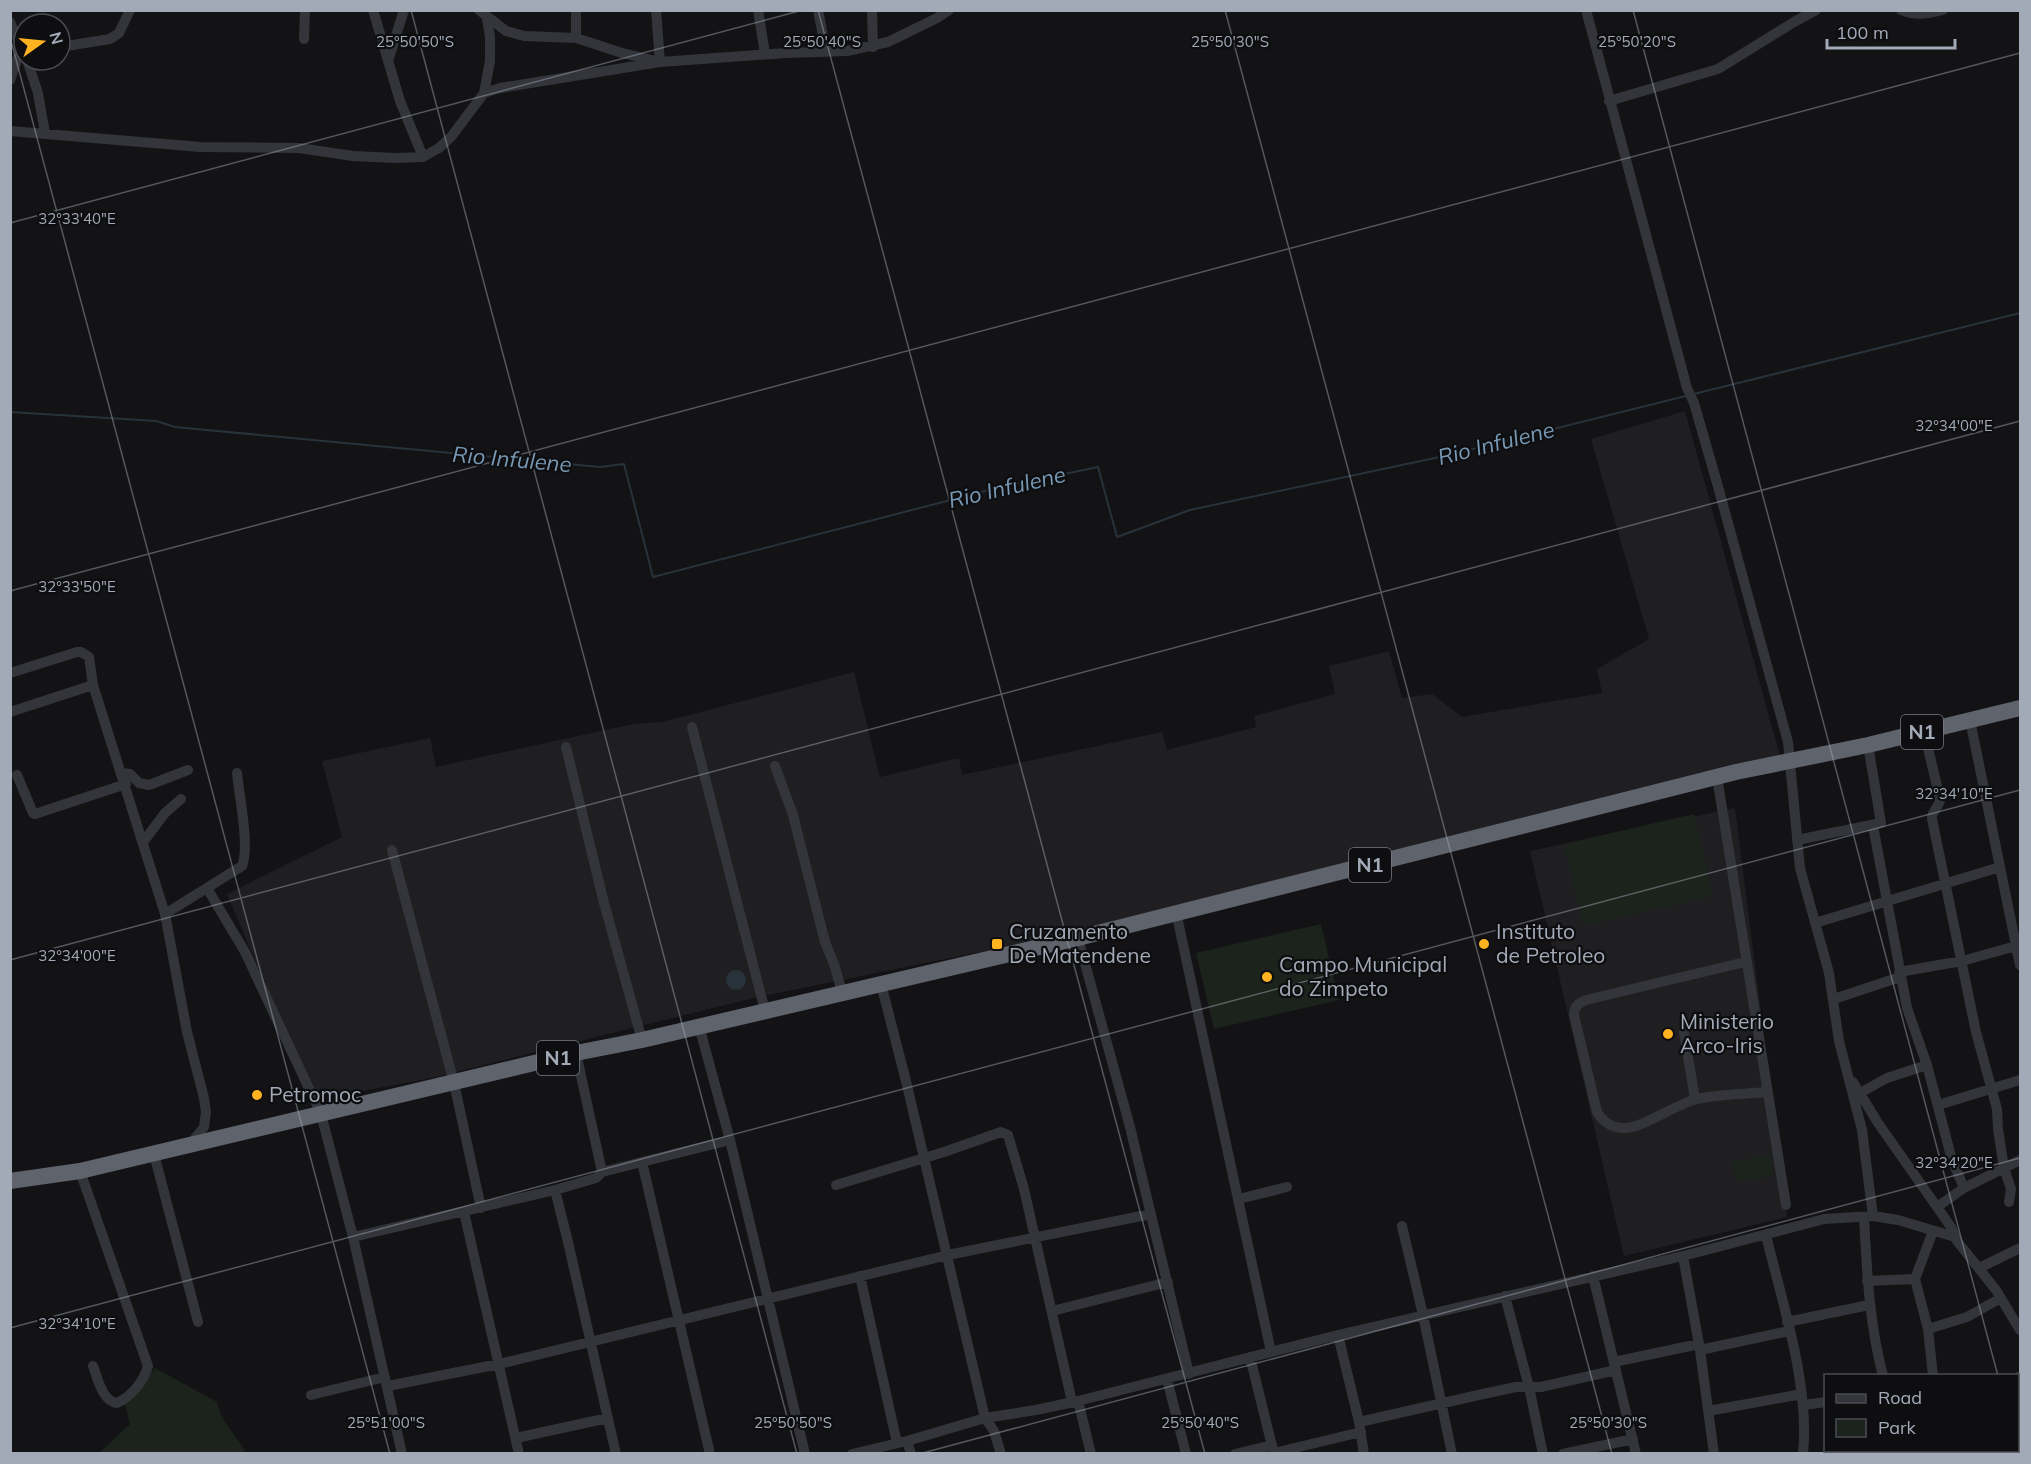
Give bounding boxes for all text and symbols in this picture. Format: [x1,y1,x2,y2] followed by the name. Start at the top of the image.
[12,12,72,72] north arrow
[1827,12,1954,50] scale bar
[1836,21,1889,44] text: 100 m
[45,30,68,47] text: N
[376,32,454,51] text: 25°50'50"S
[783,32,861,51] text: 25°50'40"S
[1191,32,1269,51] text: 25°50'30"S
[1598,32,1676,51] text: 25°50'20"S
[38,209,116,228] text: 32°33'40"E
[1435,415,1557,471] water label: Rio Infulene
[1915,416,1993,435] text: 32°34'00"E
[451,440,573,478] water label: Rio Infulene
[946,460,1068,514] water label: Rio Infulene
[38,577,116,596] text: 32°33'50"E
[1901,715,1943,749] road number: N1
[1915,784,1993,803] text: 32°34'10"E
[1349,848,1391,882] road number: N1
[1009,918,1151,968] place label: Cruzamento De Matendene
[1496,918,1605,968] place label: Instituto de Petroleo
[990,937,1004,951] marker: Cruzamento De Matendene
[1477,937,1491,951] marker: Instituto de Petroleo
[38,946,116,965] text: 32°34'00"E
[1279,951,1447,1001] place label: Campo Municipal do Zimpeto
[1260,970,1274,984] marker: Campo Municipal do Zimpeto
[1680,1008,1774,1058] place label: Ministerio Arco-Iris
[1661,1027,1675,1041] marker: Ministerio Arco-Iris
[537,1041,579,1075] road number: N1
[269,1081,361,1107] place label: Petromoc
[250,1088,264,1102] marker: Petromoc
[1915,1153,1993,1172] text: 32°34'20"E
[38,1314,116,1333] text: 32°34'10"E
[1824,1374,2019,1452] legend
[1878,1386,1922,1409] text: Road
[347,1413,425,1432] text: 25°51'00"S
[754,1413,832,1432] text: 25°50'50"S
[1161,1413,1239,1432] text: 25°50'40"S
[1569,1413,1647,1432] text: 25°50'30"S
[1878,1416,1917,1439] text: Park

